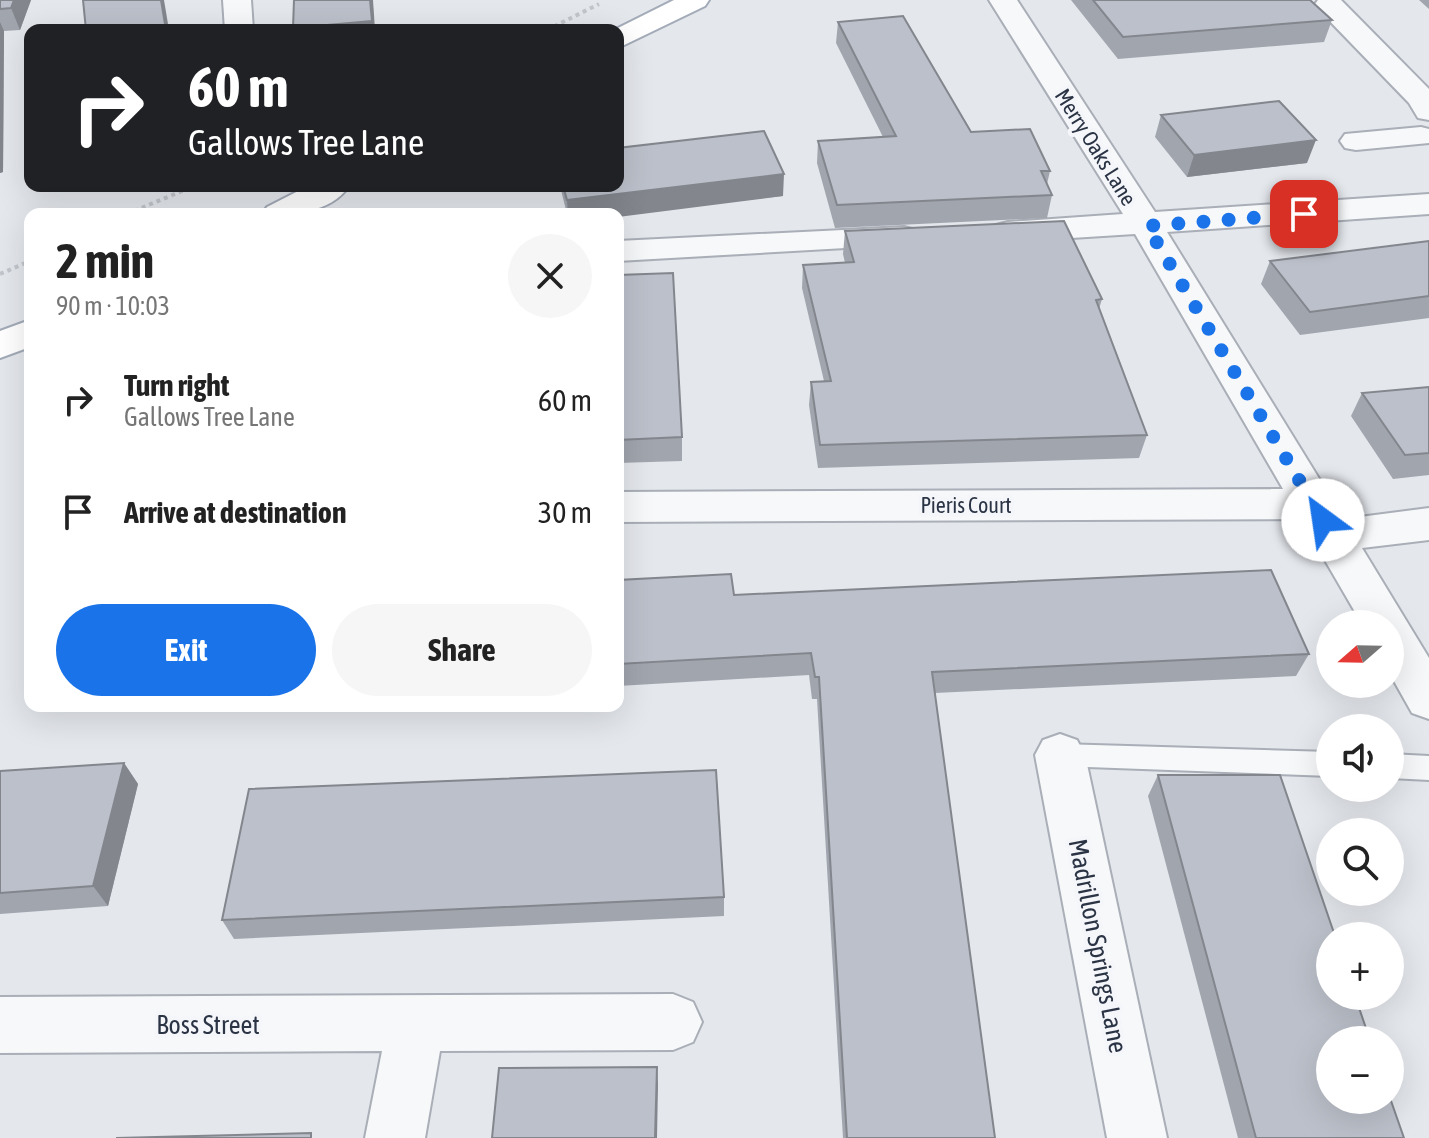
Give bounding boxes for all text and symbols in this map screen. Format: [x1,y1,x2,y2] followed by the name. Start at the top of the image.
[188,55,289,119] text: 60 m
[56,56,160,160] icon: right
[1050,84,1142,210] street label: Merry Oaks Lane
[188,121,424,163] text: Gallows Tree Lane
[1270,180,1338,248] pin
[1282,192,1326,236] icon: arrive
[56,233,154,288] text: 2 min
[508,234,592,318] button: close
[56,291,170,321] text: 90 m · 10:03
[124,368,230,402] text: Turn right
[56,378,100,422] icon: right
[538,383,592,417] text: 60 m
[124,402,295,432] text: Gallows Tree Lane
[1281,478,1365,562] position arrow
[56,490,100,534] icon: arrive
[920,492,1012,518] street label: Pieris Court
[124,495,346,529] text: Arrive at destination
[538,495,592,529] text: 30 m
[56,604,316,696] button: Exit
[332,604,592,696] button: Share
[1316,610,1404,698] north arrow
[1316,610,1404,1114] map controls
[1316,714,1404,802] button: sound
[1316,818,1404,906] button: search
[1063,836,1133,1056] street label: Madrillon Springs Lane
[1316,922,1404,1010] button: +
[156,1010,260,1040] street label: Boss Street
[1316,1026,1404,1114] button: −

